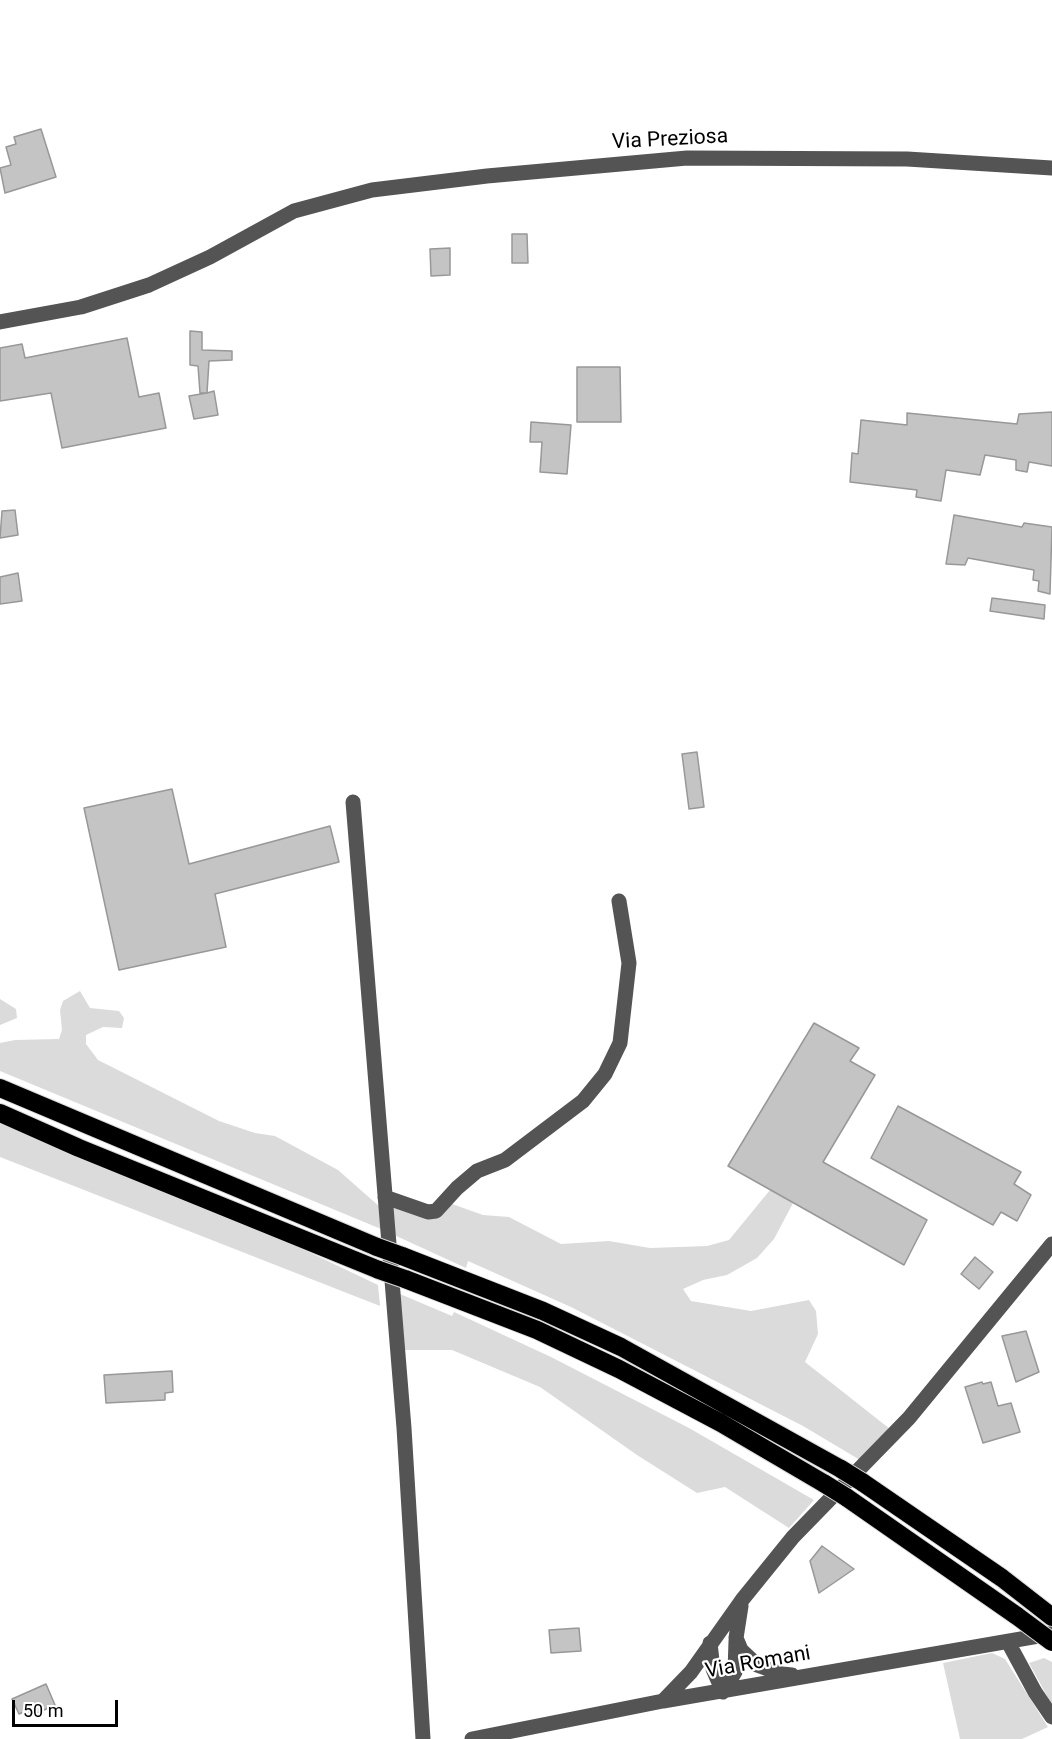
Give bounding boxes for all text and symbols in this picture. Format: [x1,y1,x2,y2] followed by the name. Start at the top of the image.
[611,124,729,156] street label: Via Preziosa
[703,1641,813,1685] street label: Via Romani
[15,1688,122,1726] scale bar
[23,1700,63,1721] text: 50 m

